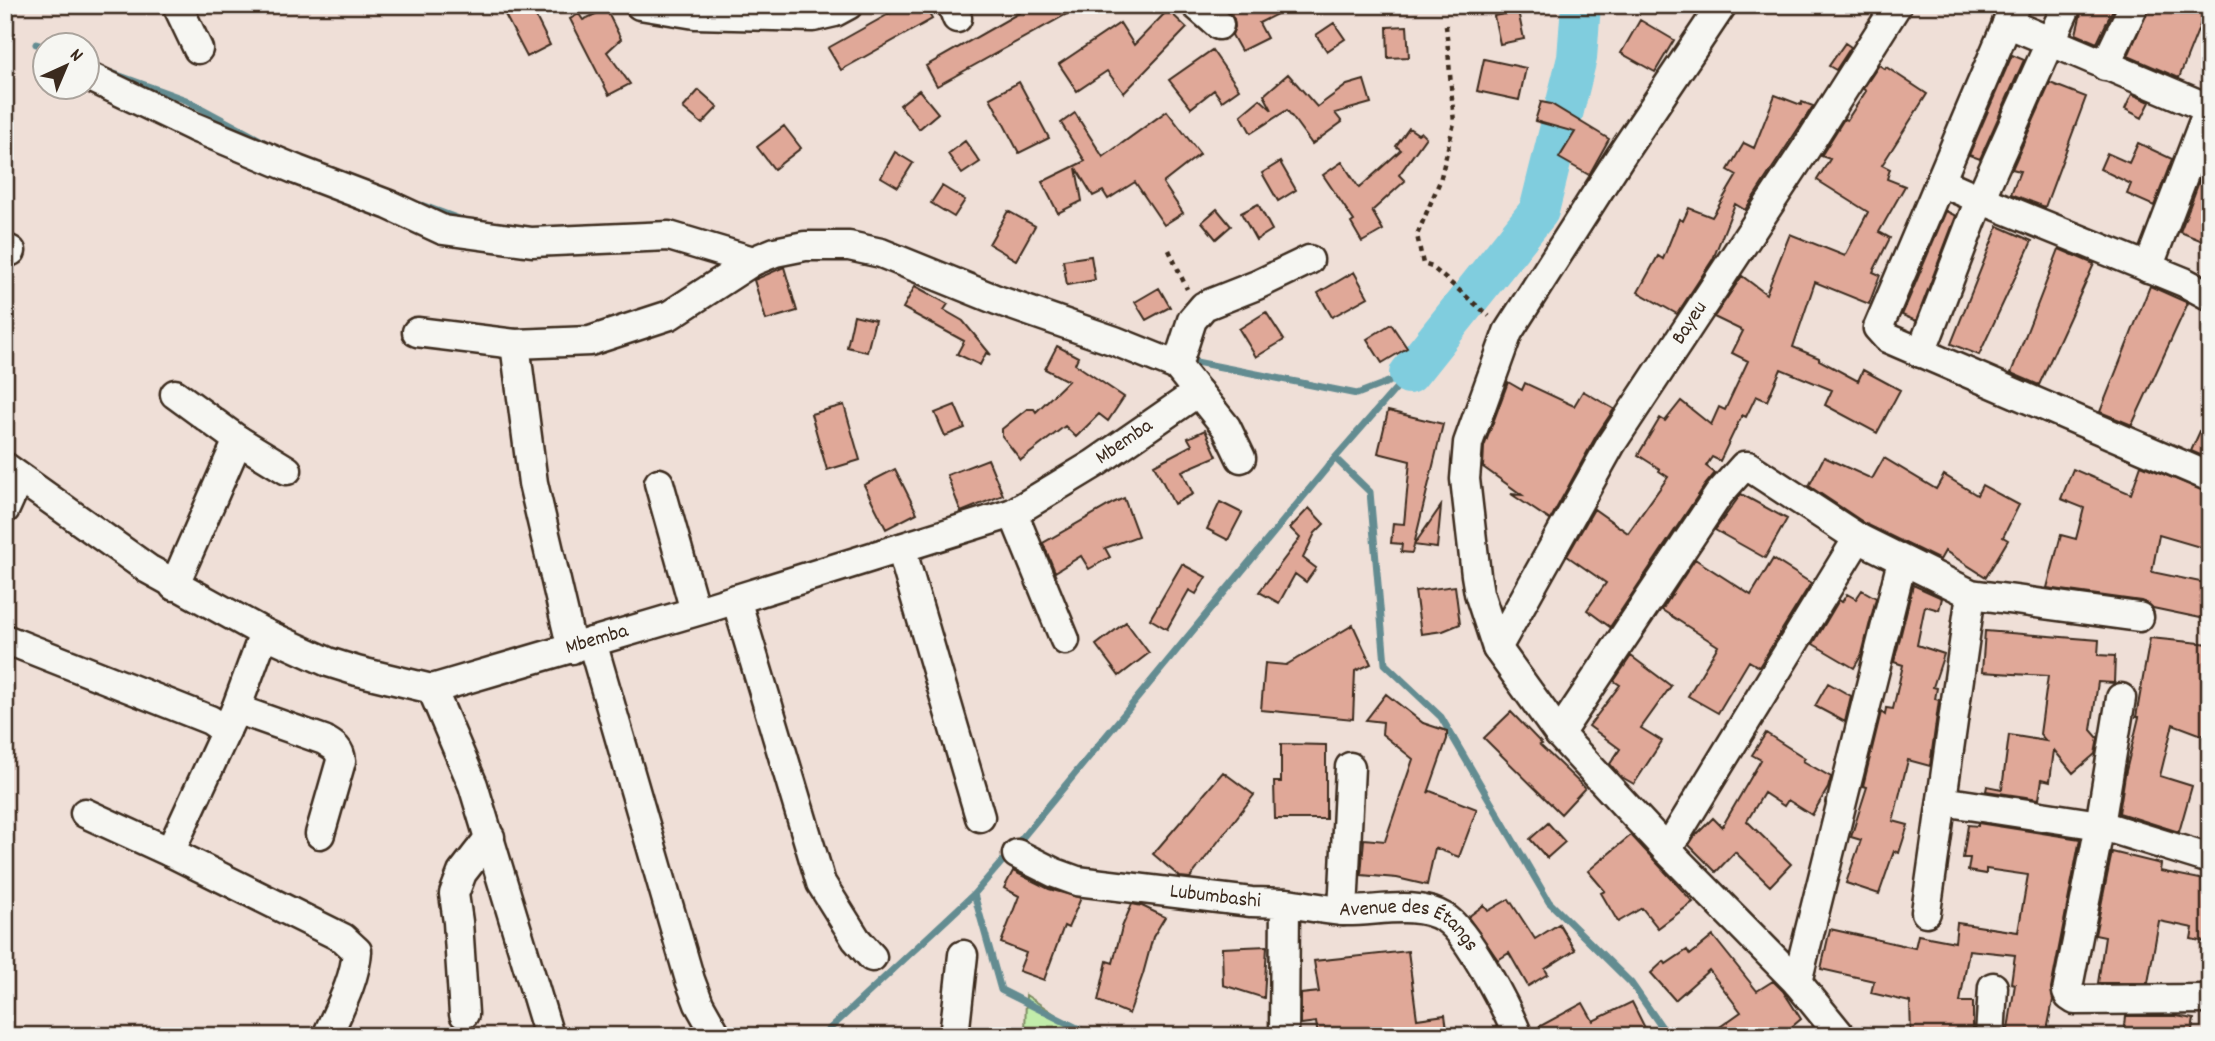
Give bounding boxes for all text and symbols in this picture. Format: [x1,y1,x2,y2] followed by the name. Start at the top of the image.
[32,32,102,102] north arrow
[63,43,88,69] text: N
[1665,296,1716,351] street label: Bayeu
[1090,412,1161,473] street label: Mbemba
[562,617,633,664] street label: Mbemba
[1168,877,1261,917] street label: Lubumbashi
[1339,893,1485,958] street label: Avenue des Étangs

